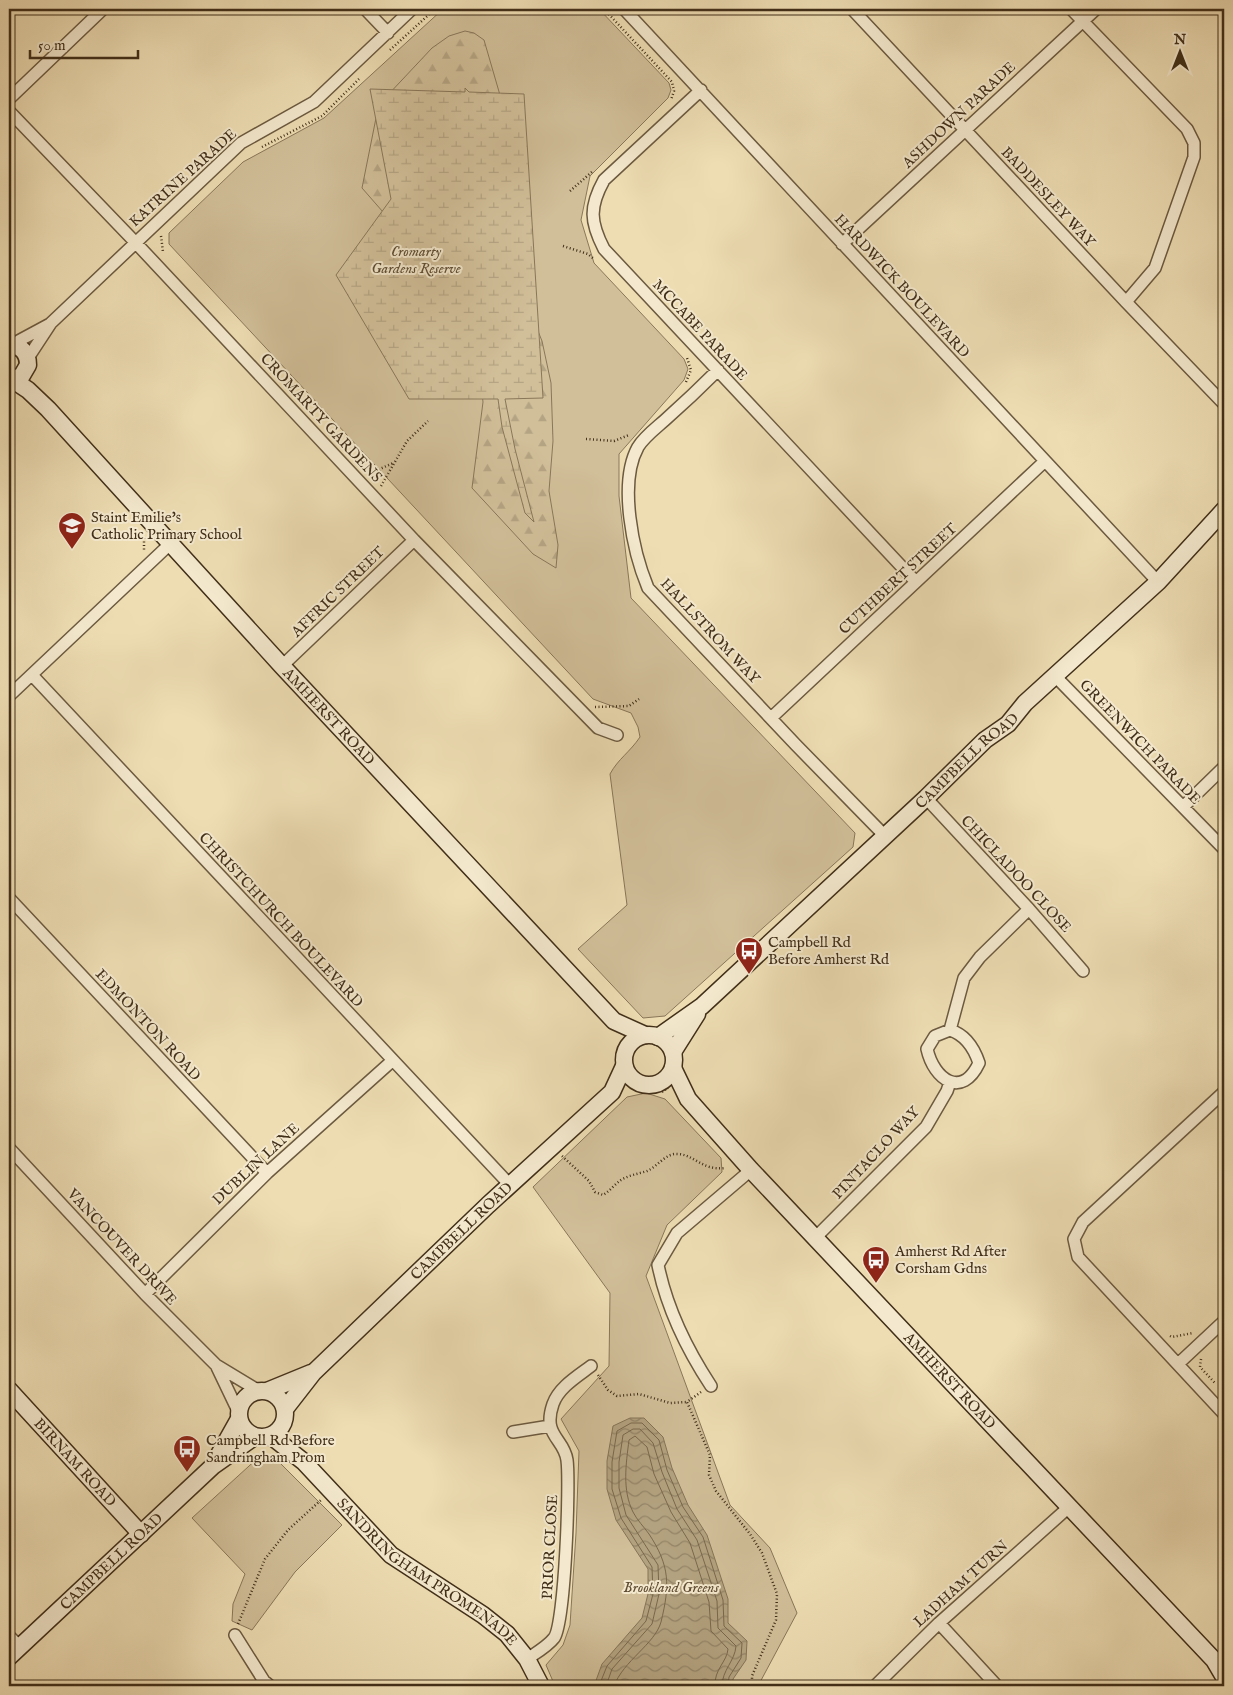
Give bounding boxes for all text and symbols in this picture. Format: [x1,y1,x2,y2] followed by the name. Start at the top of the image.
[30,28,138,60] scale bar
[1156,28,1206,78] north arrow
[1173,31,1186,49] text: N
[38,36,66,55] text: 50 m
[898,58,1020,173] street label: ASHDOWN PARADE
[125,125,241,231] street label: KATRINE PARADE
[997,143,1100,252] street label: BADDESLEY WAY
[830,210,974,362] street label: HARDWICK BOULEVARD
[371,242,461,278] park label: Cromarty Gardens Reserve
[648,276,752,384] street label: MCCABE PARADE
[256,349,386,487] street label: CROMARTY GARDENS
[91,508,243,544] place label: Staint Emilie's Catholic Primary School
[57,511,87,550] school or university icon: Staint Emilie's Catholic Primary School
[835,519,961,639] street label: CUTHBERT STREET
[287,543,389,642] street label: AFFRIC STREET
[656,574,764,688] street label: HALLSTROM WAY
[278,663,379,769] street label: AMHERST ROAD
[1075,675,1205,809] street label: GREENWICH PARADE
[911,709,1023,813] street label: CAMPBELL ROAD
[957,811,1075,937] street label: CHICLADOO CLOSE
[195,828,367,1012] street label: CHRISTCHURCH BOULEVARD
[768,933,890,969] place label: Campbell Rd Before Amherst Rd
[734,936,764,975] bus stop icon: Campbell Rd Before Amherst Rd
[91,965,205,1085] street label: EDMONTON ROAD
[828,1102,924,1203] street label: PINTACLO WAY
[209,1119,303,1209] street label: DUBLIN LANE
[406,1178,516,1284] street label: CAMPBELL ROAD
[62,1184,181,1309] street label: VANCOUVER DRIVE
[894,1242,1007,1278] place label: Amherst Rd After Corsham Gdns
[861,1245,891,1284] bus stop icon: Amherst Rd After Corsham Gdns
[899,1327,1000,1433] street label: AMHERST ROAD
[30,1414,120,1510] street label: BIRNAM ROAD
[206,1431,335,1467] place label: Campbell Rd Before Sandringham Prom
[172,1434,202,1473] bus stop icon: Campbell Rd Before Sandringham Prom
[333,1494,522,1649] street label: SANDRINGHAM PROMENADE
[538,1494,562,1600] street label: PRIOR CLOSE
[56,1509,167,1614] street label: CAMPBELL ROAD
[910,1536,1012,1632] street label: LADHAM TURN
[623,1578,719,1597] park label: Brookland Greens

